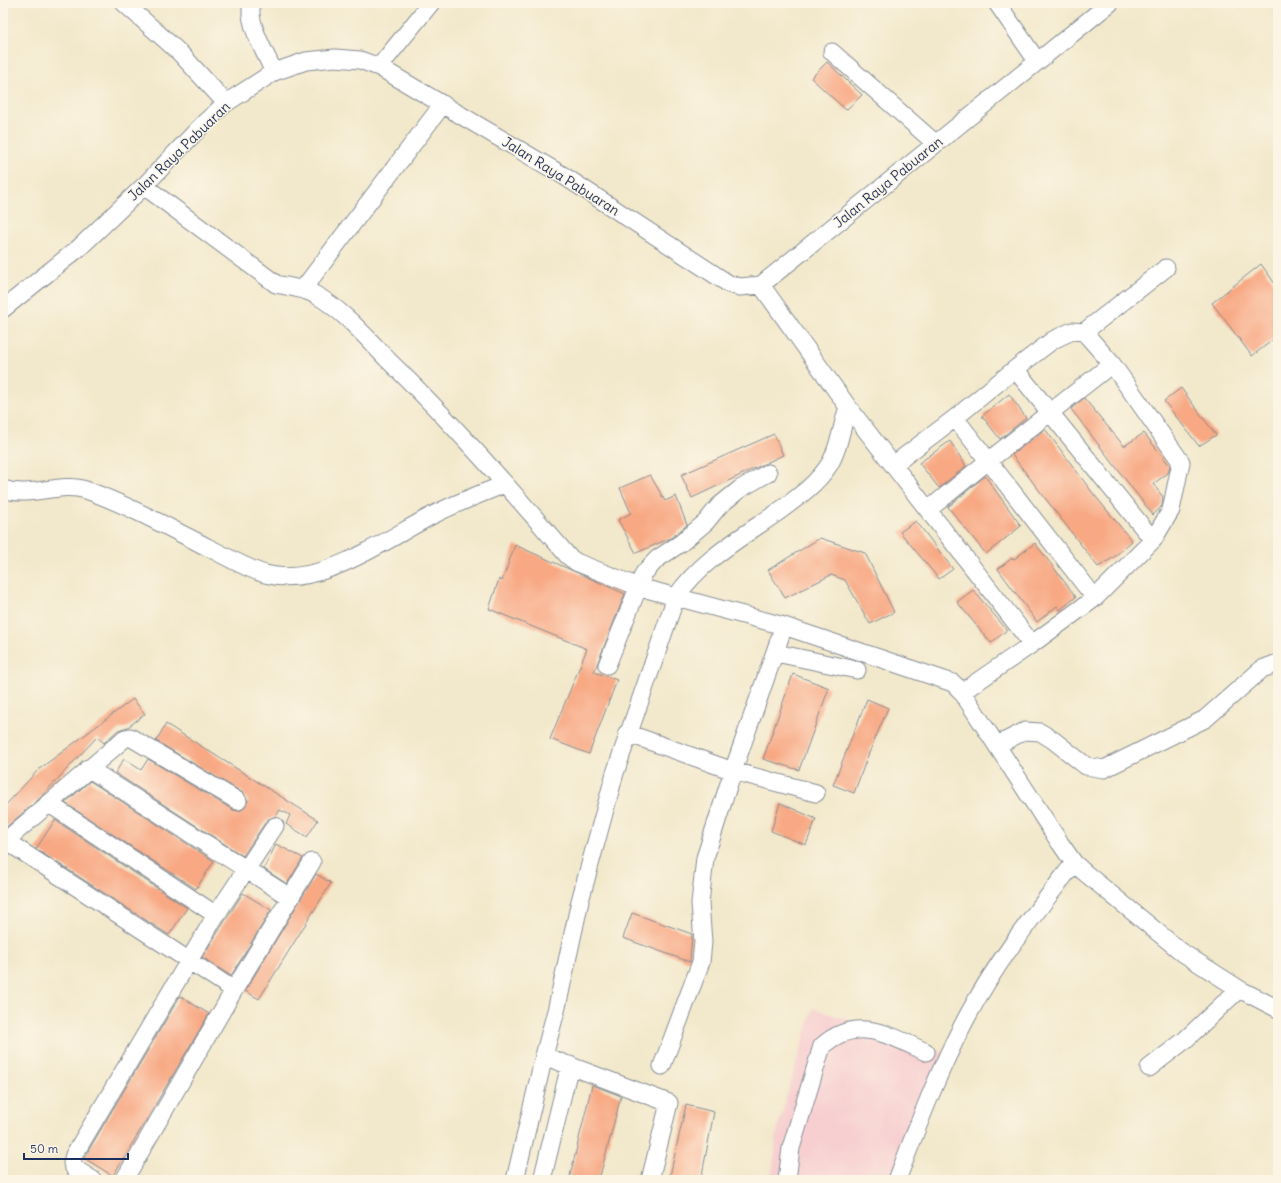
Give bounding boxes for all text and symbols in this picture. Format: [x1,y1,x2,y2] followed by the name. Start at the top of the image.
[124,98,234,204] street label: Jalan Raya Pabuaran
[830,132,946,232] street label: Jalan Raya Pabuaran
[499,133,623,219] street label: Jalan Raya Pabuaran
[24,1135,128,1161] scale bar
[30,1141,59,1156] text: 50 m

